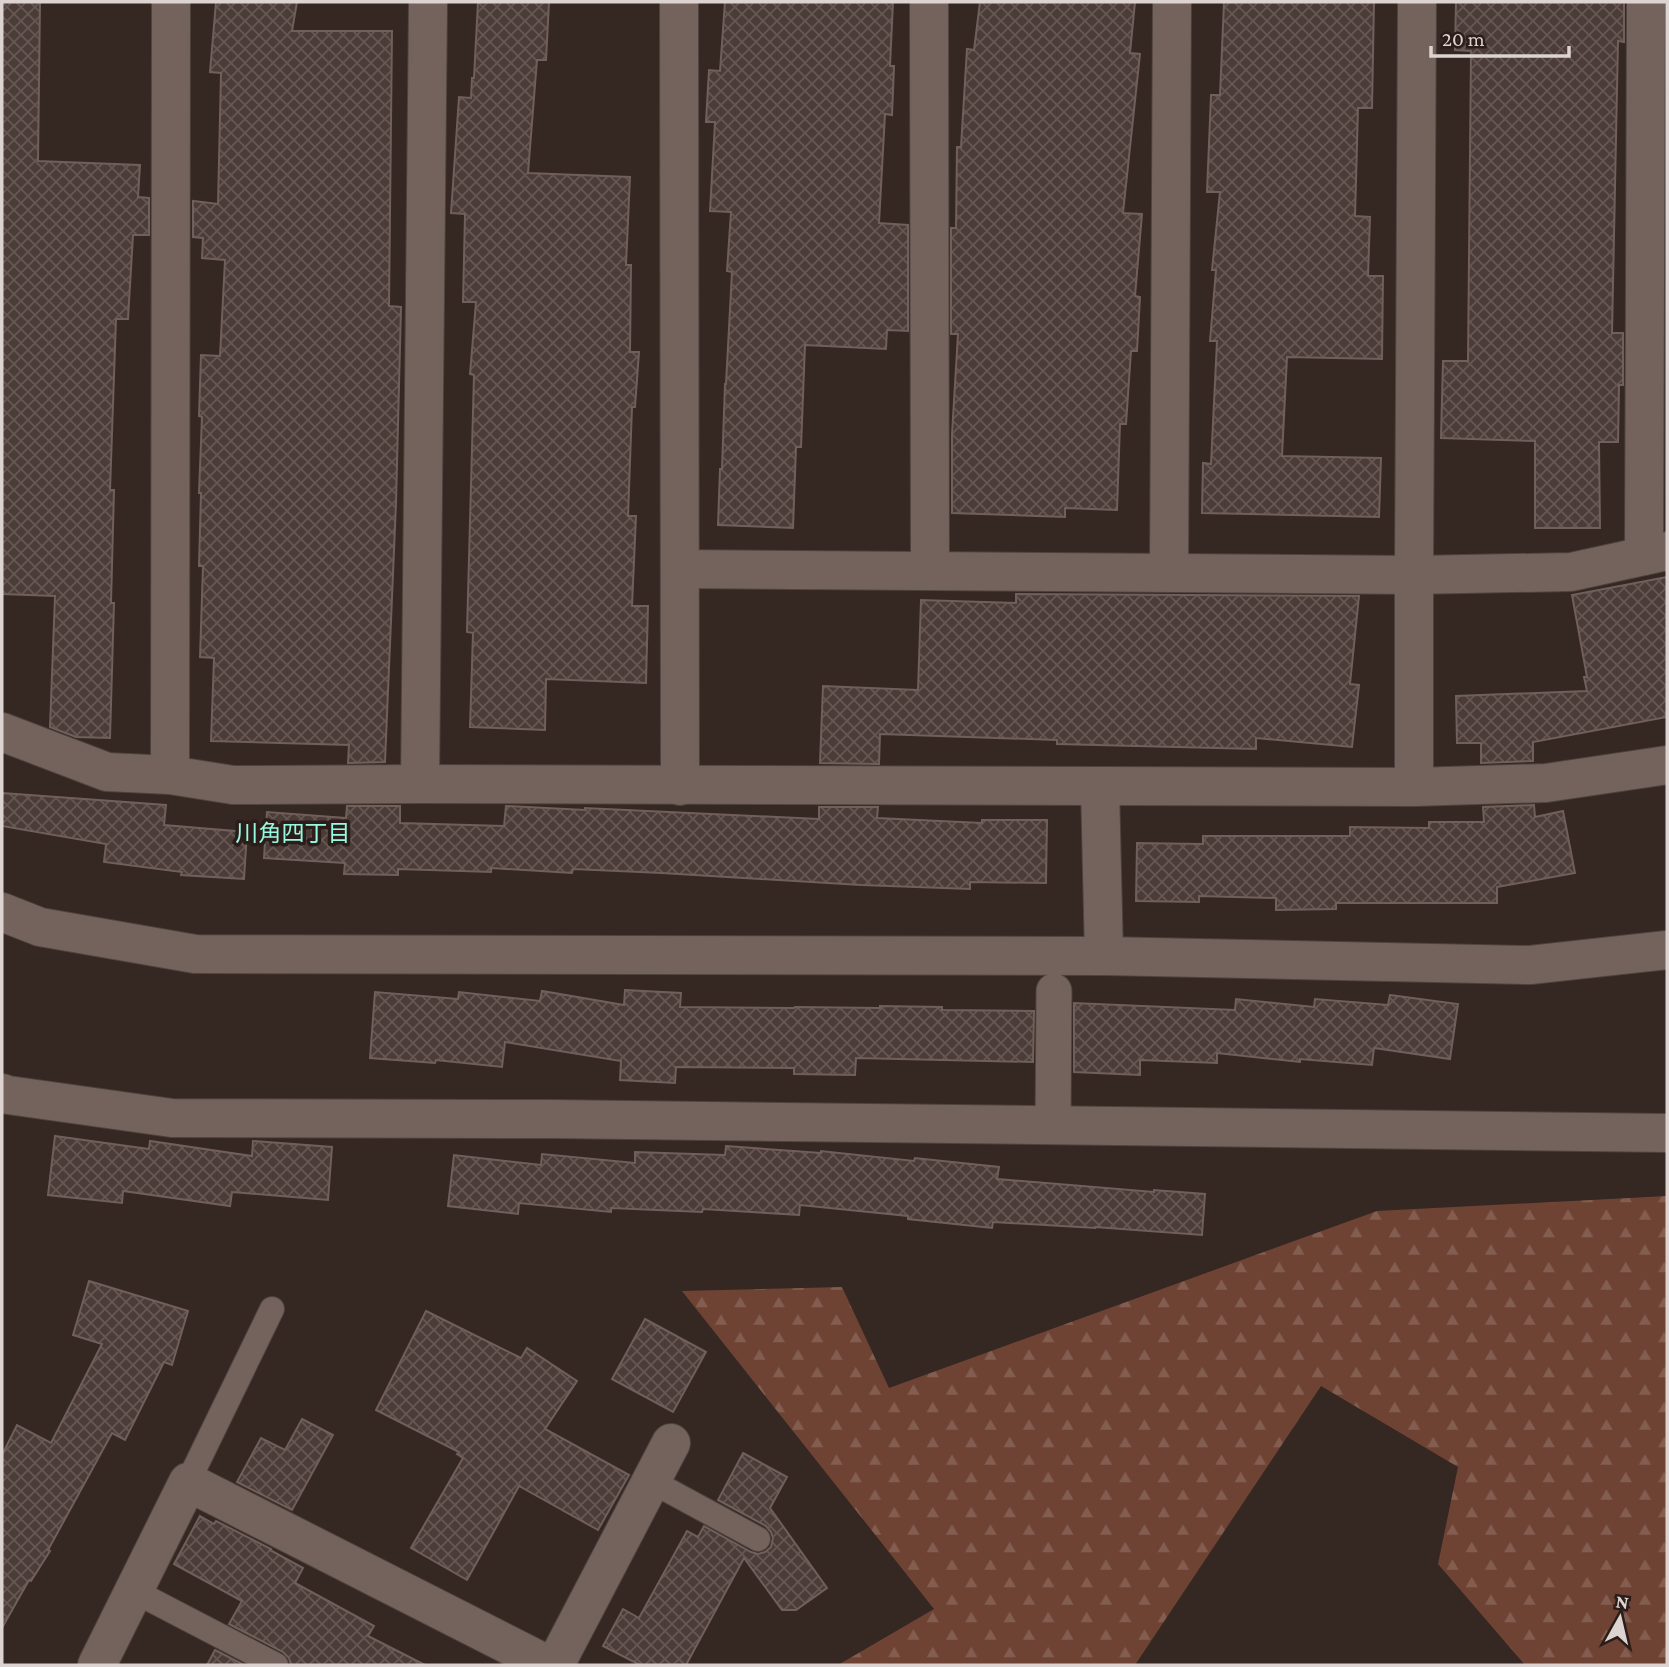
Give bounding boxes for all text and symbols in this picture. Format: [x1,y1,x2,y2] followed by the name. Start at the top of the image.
[1431,14,1569,58] scale bar
[1442,27,1485,51] text: 20 m
[236,820,351,846] district label: 川角四丁目
[1585,1583,1655,1653] north arrow
[1614,1590,1630,1613] text: N

